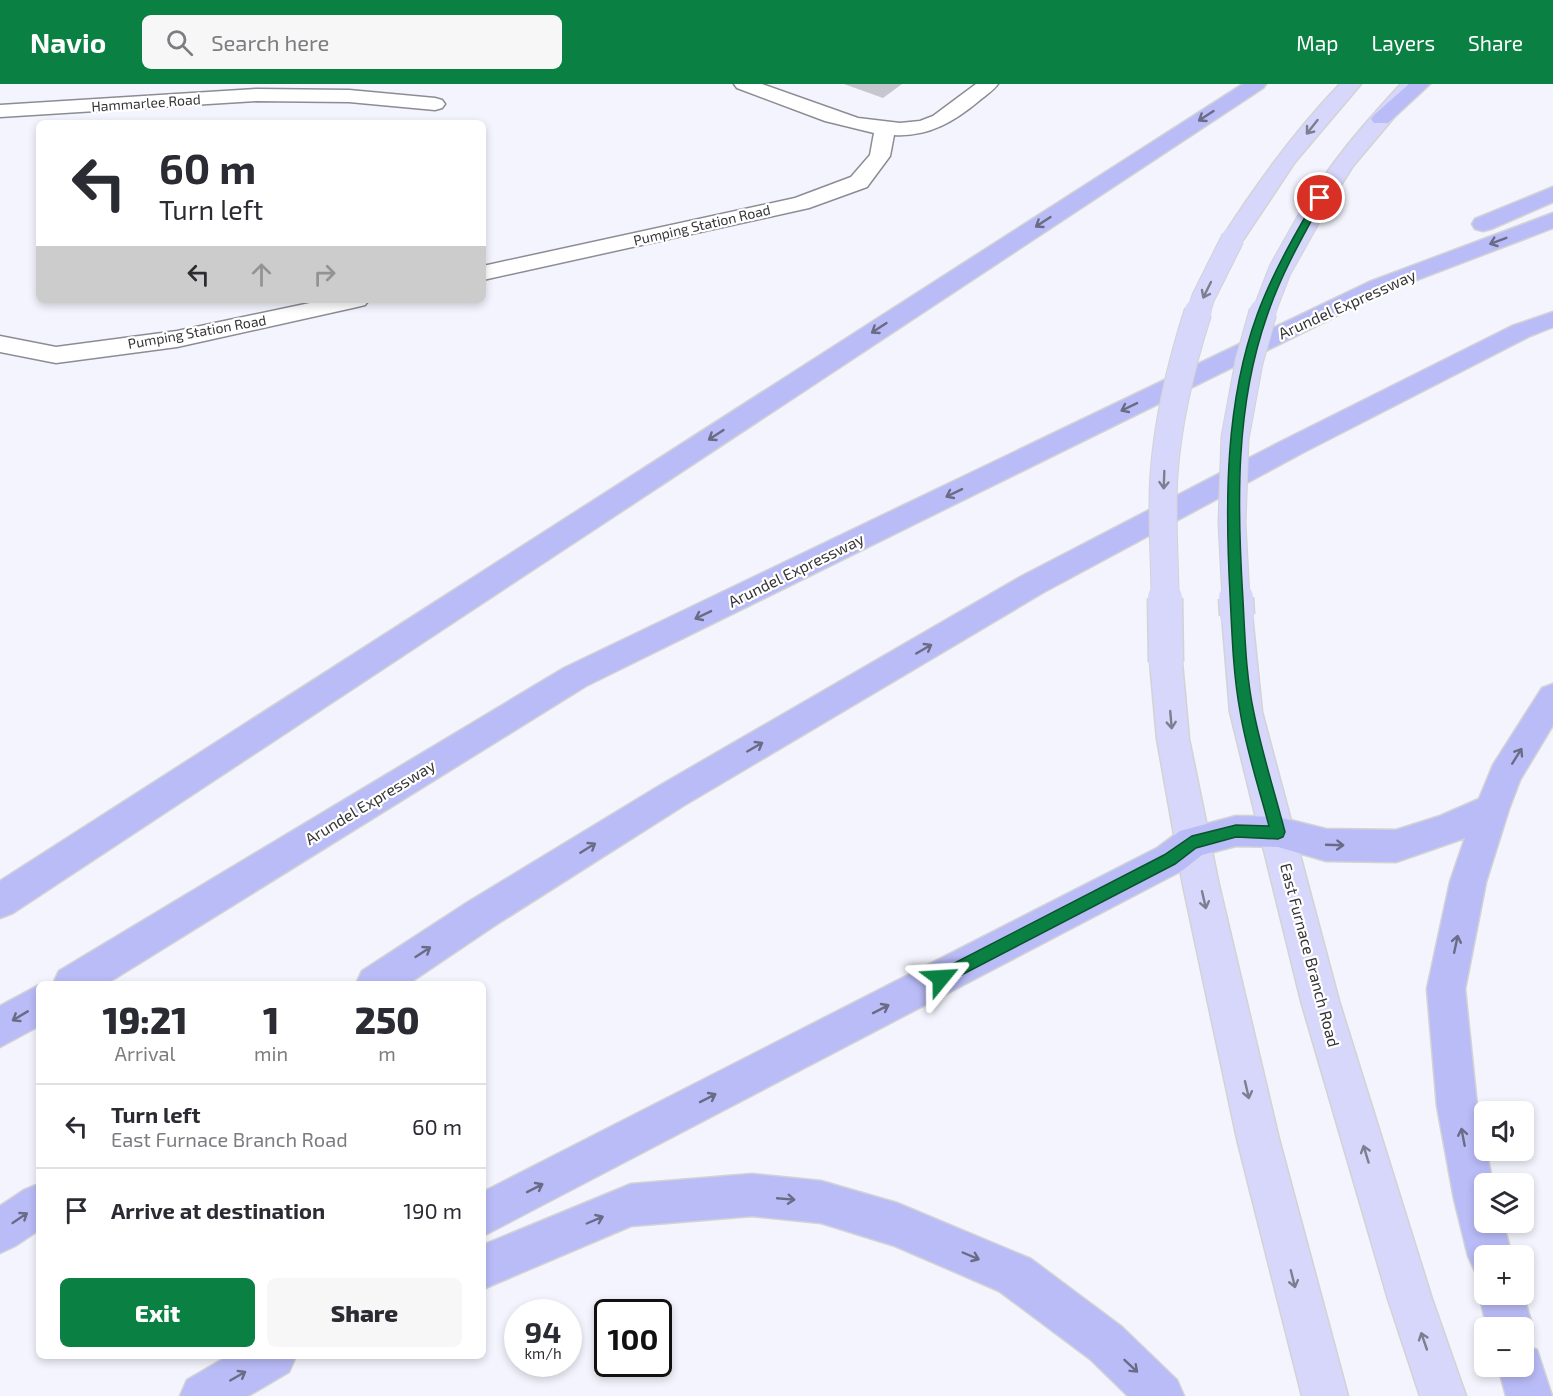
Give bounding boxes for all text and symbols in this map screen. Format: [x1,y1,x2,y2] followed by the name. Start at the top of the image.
[142,15,562,69] search box
[30,25,106,59] text: Navio
[163,26,196,59] icon: search
[211,29,329,55] text: Search here
[1296,30,1338,55] text: Map
[1371,30,1435,55] text: Layers
[1468,30,1523,55] text: Share
[91,90,201,115] street label: Hammarlee Road
[1199,110,1215,122] one-way arrow
[1306,119,1319,135] one-way arrow
[159,142,256,192] text: 60 m
[60,144,138,222] icon: left
[1294,172,1345,223] pin
[1303,181,1336,214] icon: arrive
[159,193,263,225] text: Turn left
[632,200,772,249] street label: Pumping Station Road
[1035,216,1052,228] one-way arrow
[1490,236,1508,247] one-way arrow
[182,258,215,291] icon: left
[245,258,278,291] icon: ahead
[308,258,341,291] icon: right
[1275,264,1419,342] street label: Arundel Expressway
[1201,281,1213,299] one-way arrow
[126,311,267,352] street label: Pumping Station Road
[871,322,888,334] one-way arrow
[1121,402,1139,413] one-way arrow
[708,429,725,441] one-way arrow
[1159,469,1170,489] one-way arrow
[946,487,964,499] one-way arrow
[725,528,867,611] street label: Arundel Expressway
[695,609,713,621] one-way arrow
[915,642,932,654] one-way arrow
[1166,709,1177,729] one-way arrow
[746,741,763,753] one-way arrow
[1511,748,1523,765] one-way arrow
[301,755,439,848] street label: Arundel Expressway
[1324,839,1344,851] one-way arrow
[579,841,596,853] one-way arrow
[1277,861,1344,1049] street label: East Furnace Branch Road
[1199,889,1210,909] one-way arrow
[1450,935,1462,954] one-way arrow
[415,946,431,958] one-way arrow
[909,946,973,1010] position arrow
[103,998,188,1041] text: 19:21
[263,998,279,1041] text: 1
[355,998,419,1041] text: 250
[872,1002,890,1014] one-way arrow
[11,1009,28,1022] one-way arrow
[115,1041,175,1065] text: Arrival
[254,1041,288,1065] text: min
[378,1041,396,1065] text: m
[1241,1080,1253,1099] one-way arrow
[699,1092,716,1104] one-way arrow
[111,1101,200,1127] text: Turn left
[1474,1101,1534,1377] map controls
[1474,1101,1534,1161] button: sound
[60,1110,93,1143] icon: left
[412,1113,462,1139] text: 60 m
[111,1127,348,1151] text: East Furnace Branch Road
[1457,1128,1468,1147] one-way arrow
[1360,1145,1371,1164] one-way arrow
[1474,1173,1534,1233] button: layers
[526,1182,543,1194] one-way arrow
[60,1194,93,1227] icon: arrive
[776,1194,796,1205] one-way arrow
[111,1197,325,1223] text: Arrive at destination
[403,1197,462,1223] text: 190 m
[11,1212,27,1224] one-way arrow
[585,1214,604,1225] one-way arrow
[1474,1245,1534,1305] button: +
[962,1251,980,1263] one-way arrow
[1288,1269,1300,1288] one-way arrow
[60,1278,255,1347] button: Exit
[267,1278,462,1347] button: Share
[594,1299,672,1377] speed limit sign: 100
[525,1313,561,1349] text: 94
[1474,1317,1534,1377] button: −
[1418,1332,1429,1351] one-way arrow
[524,1344,562,1362] text: km/h
[1123,1359,1138,1373] one-way arrow
[229,1370,246,1382] one-way arrow

